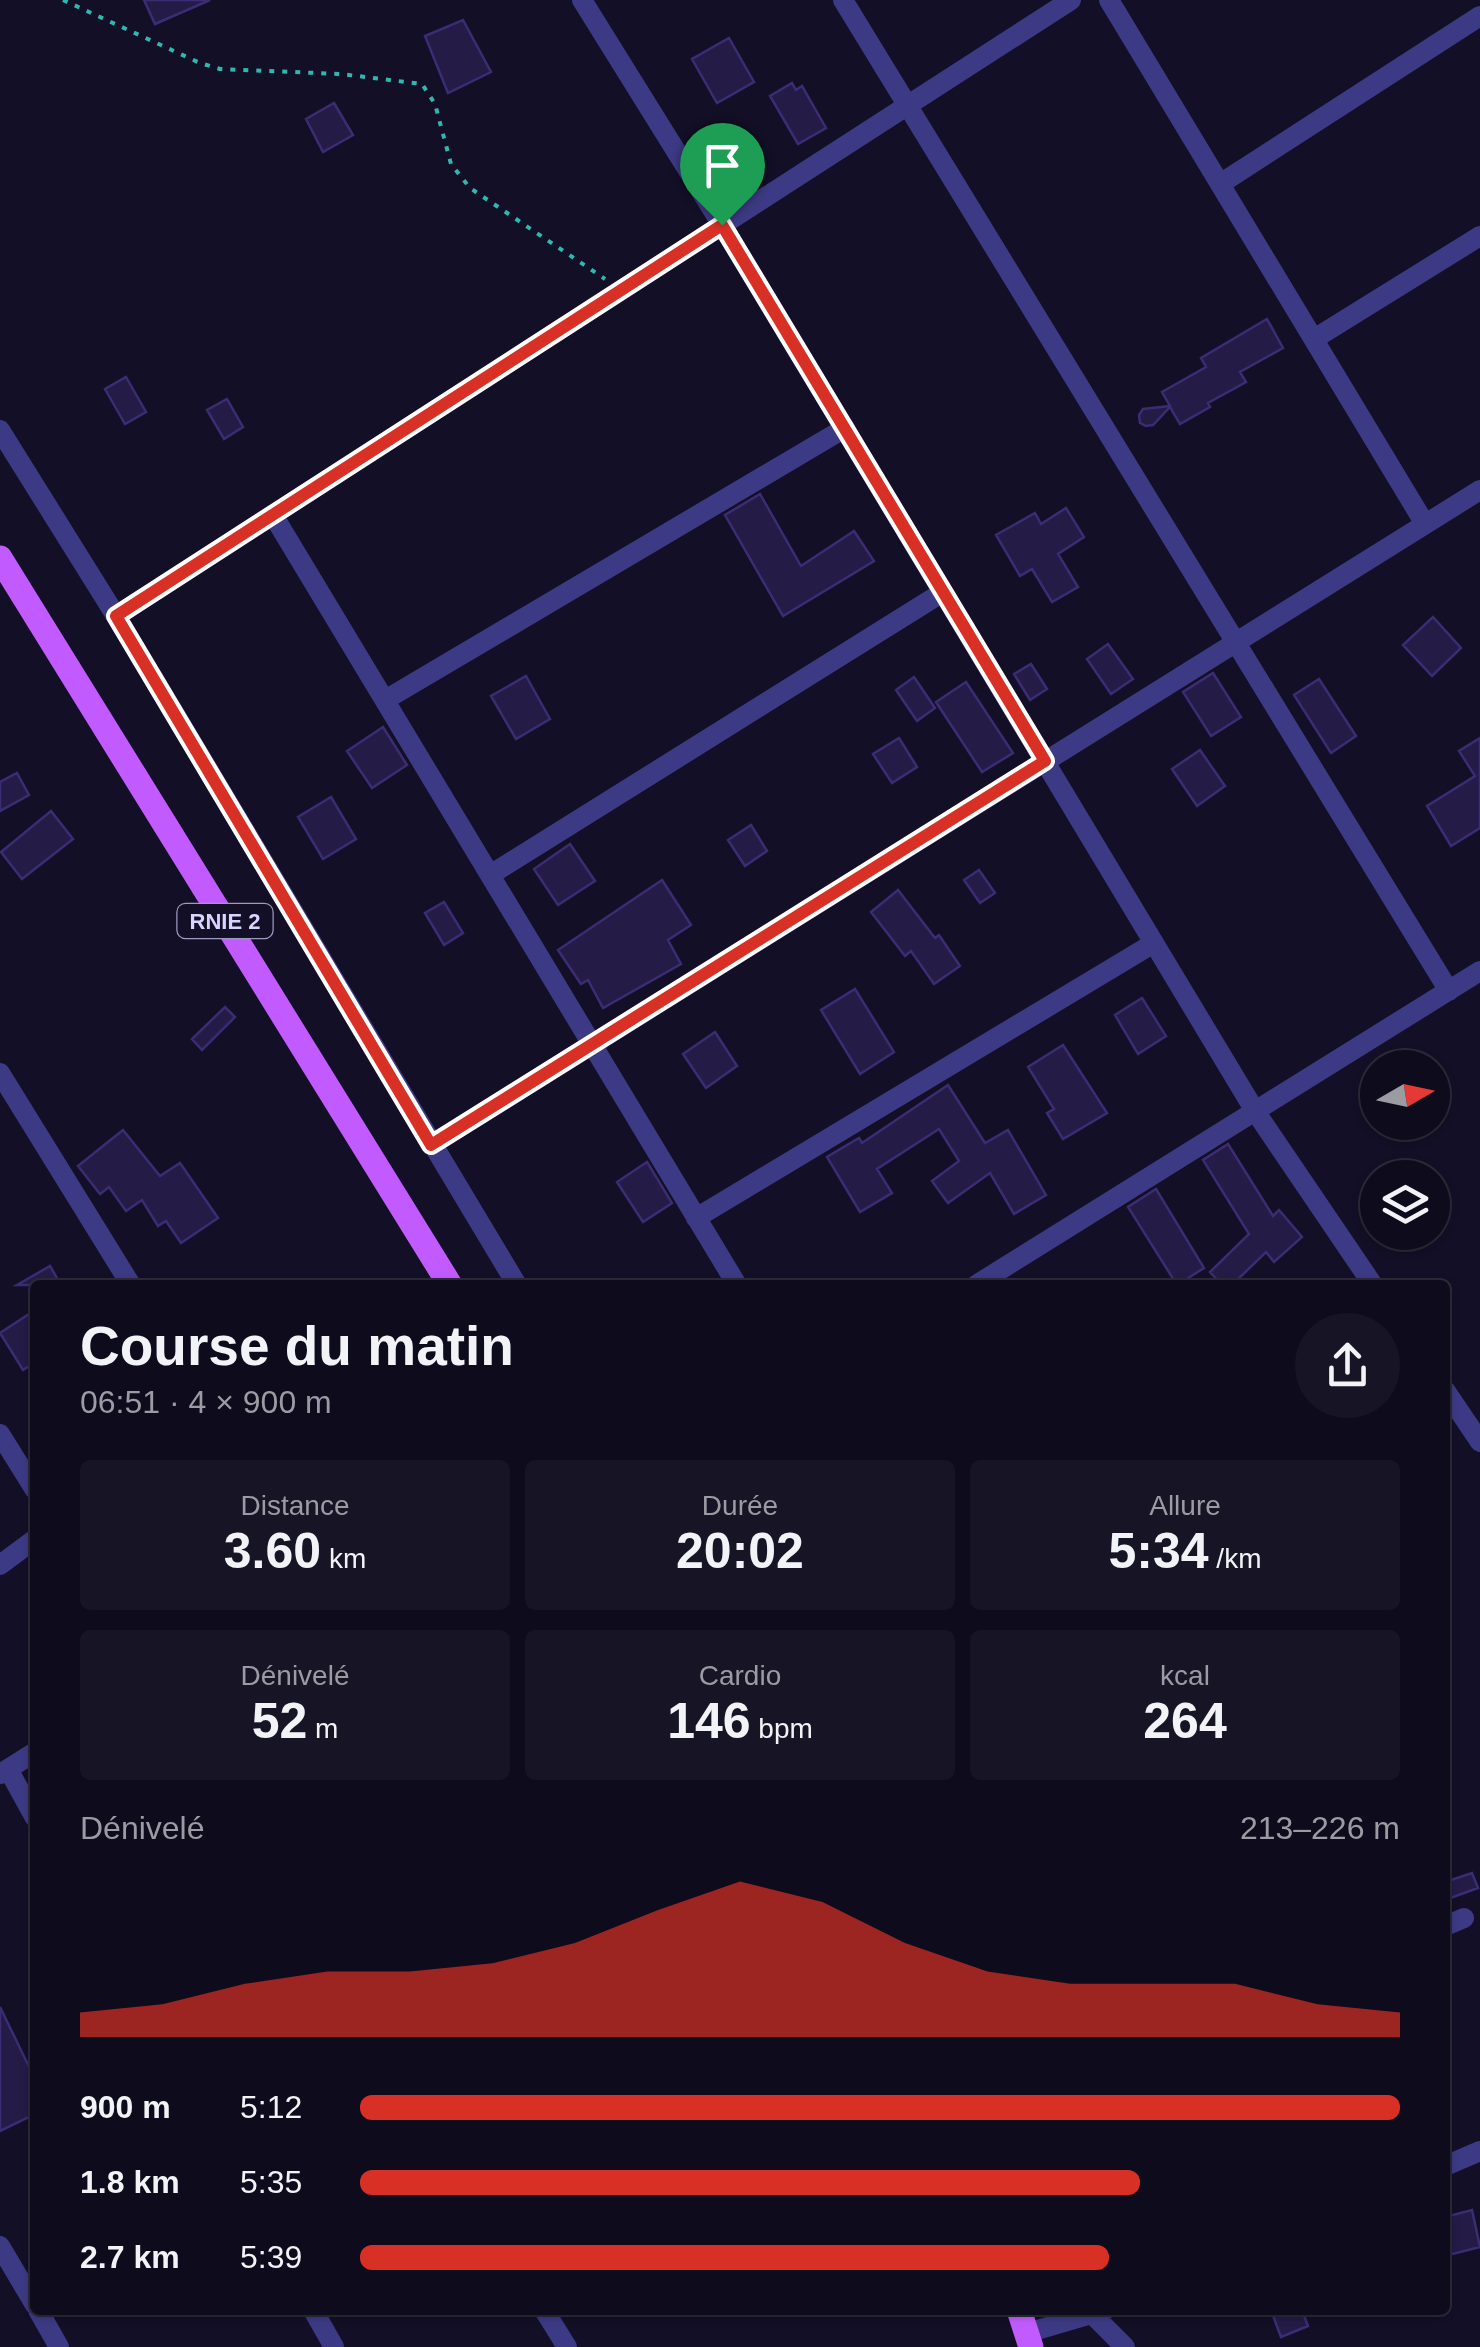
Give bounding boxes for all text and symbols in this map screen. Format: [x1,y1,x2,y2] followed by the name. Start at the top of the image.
[680,123,765,226] pin
[695,138,750,193] icon: arrive
[178,904,272,938] road number: RNIE 2
[1360,1050,1450,1140] north arrow
[1360,1050,1450,1250] map controls
[1360,1160,1450,1250] button: layers
[1295,1313,1400,1418] button: share
[80,1315,514,1377] text: Course du matin
[80,1384,332,1420] text: 06:51 · 4 × 900 m
[241,1490,349,1521] text: Distance
[702,1490,778,1521] text: Durée
[1149,1490,1221,1521] text: Allure
[224,1523,321,1579] text: 3.60
[676,1523,804,1579] text: 20:02
[1109,1523,1209,1579] text: 5:34
[321,1543,366,1574] text: km
[1209,1543,1261,1574] text: /km
[241,1660,349,1691] text: Dénivelé
[699,1660,781,1691] text: Cardio
[1160,1660,1210,1691] text: kcal
[252,1693,307,1749] text: 52
[667,1693,751,1749] text: 146
[1143,1693,1227,1749] text: 264
[307,1713,338,1744] text: m
[751,1713,813,1744] text: bpm
[80,1810,205,1846] text: Dénivelé
[1240,1810,1400,1846] text: 213–226 m
[80,2089,171,2125] text: 900 m
[240,2089,302,2125] text: 5:12
[80,2164,180,2200] text: 1.8 km
[240,2164,302,2200] text: 5:35
[80,2239,180,2275] text: 2.7 km
[240,2239,302,2275] text: 5:39

